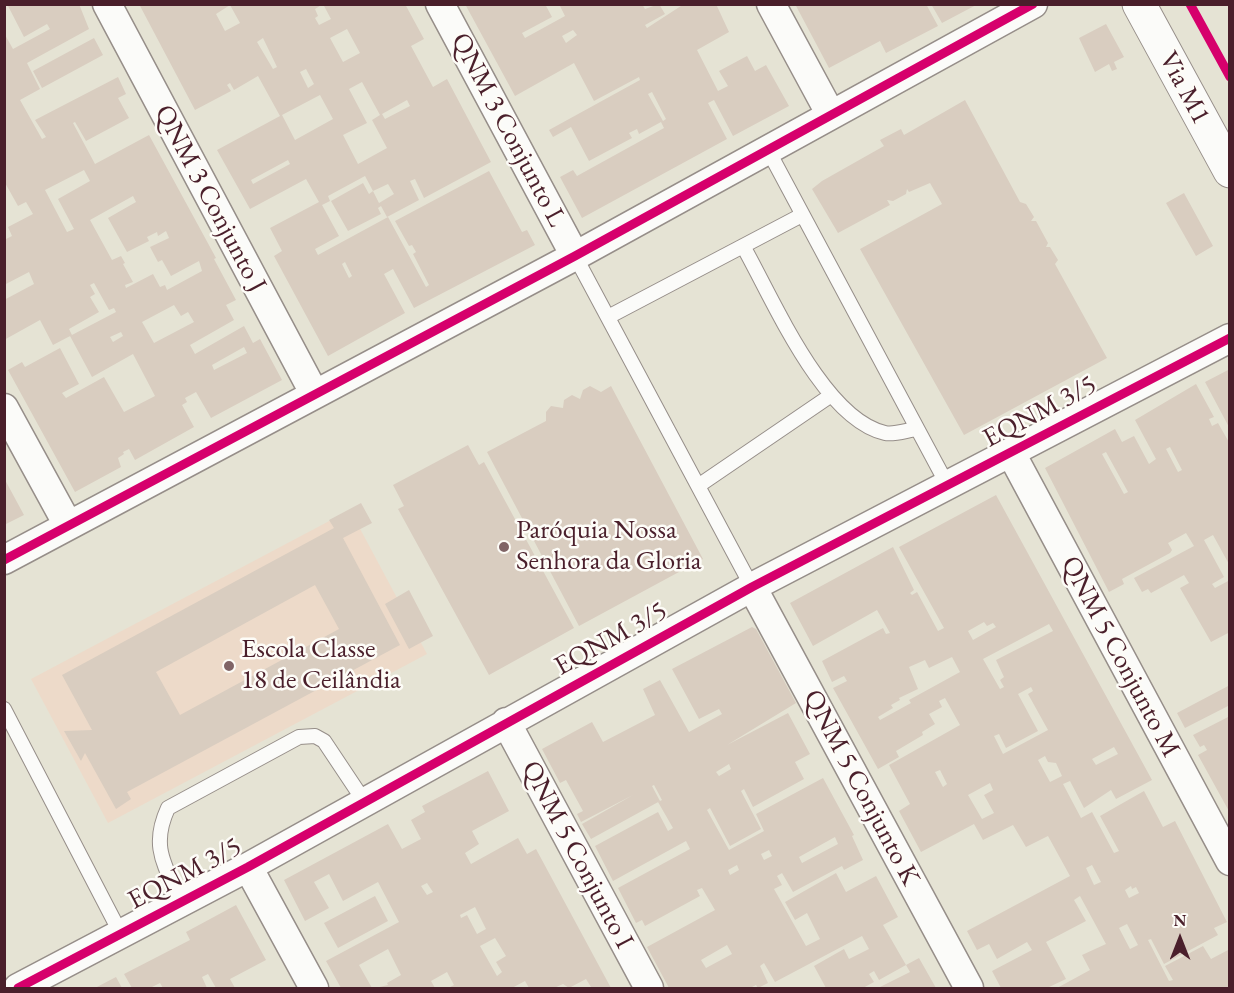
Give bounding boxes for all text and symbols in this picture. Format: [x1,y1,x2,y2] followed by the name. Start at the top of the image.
[443,28,573,232] street label: QNM 3 Conjunto L
[1151,46,1217,130] street label: Via M1
[147,100,273,298] street label: QNM 3 Conjunto J
[978,369,1102,455] street label: EQNM 3/5
[516,515,702,578] place label: Paróquia Nossa Senhora da Gloria
[497,540,511,554] marker: Paróquia Nossa Senhora da Gloria
[1053,551,1187,763] street label: QNM 5 Conjunto M
[549,595,673,683] street label: EQNM 3/5
[241,634,401,697] place label: Escola Classe 18 de Ceilândia
[222,659,236,673] marker: Escola Classe 18 de Ceilândia
[796,685,926,891] street label: QNM 5 Conjunto K
[514,756,640,954] street label: QNM 5 Conjunto I
[123,831,247,917] street label: EQNM 3/5
[1150,909,1210,969] north arrow
[1174,910,1186,931] text: N

